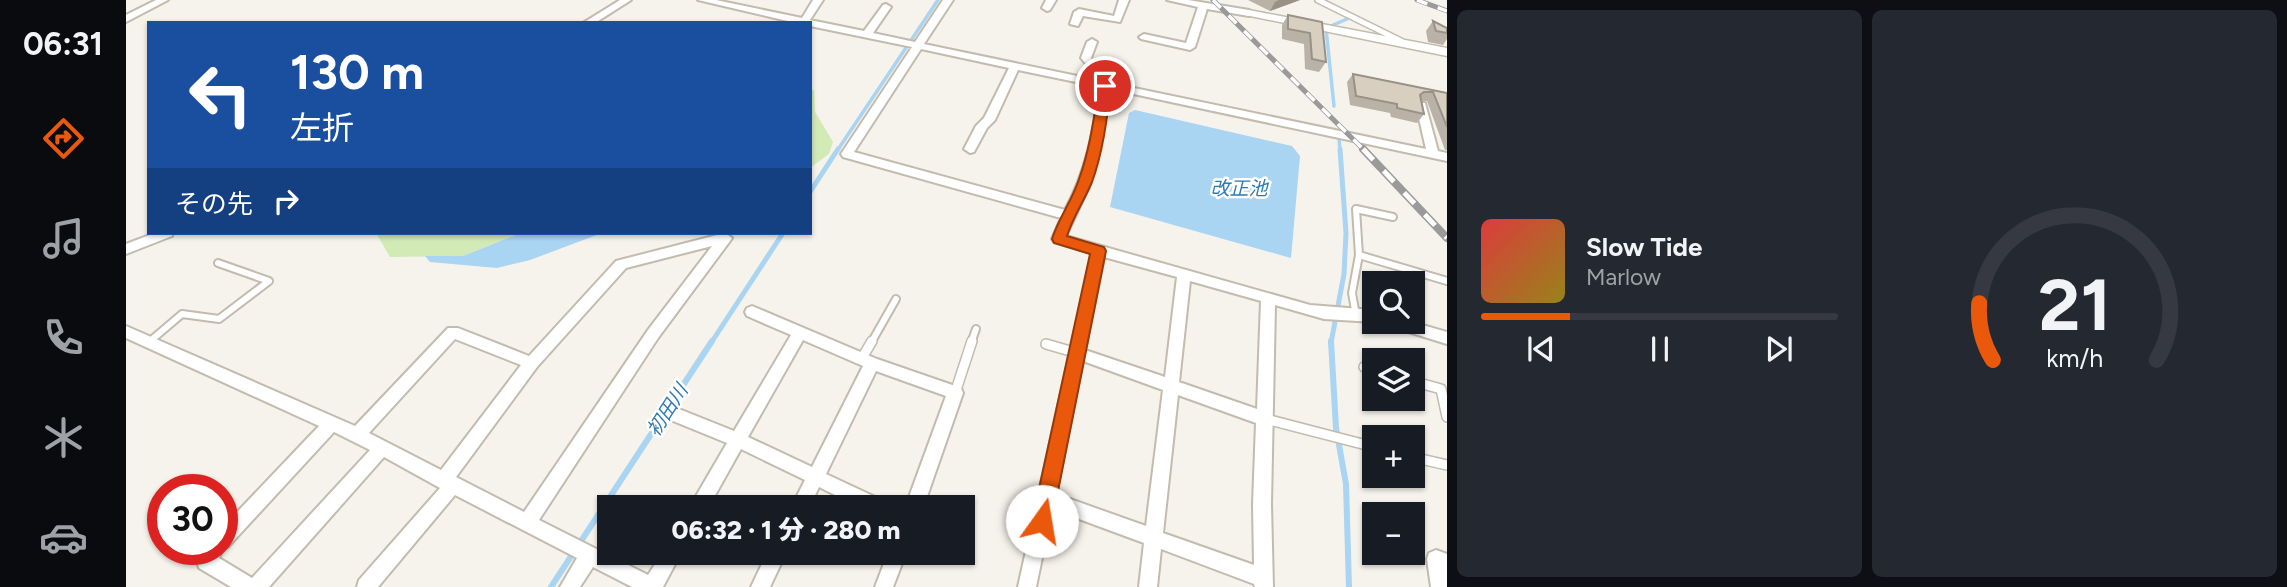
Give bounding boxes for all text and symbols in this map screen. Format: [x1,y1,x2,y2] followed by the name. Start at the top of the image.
[23,25,103,63] text: 06:31
[290,42,424,101] text: 130 m
[175,49,266,140] icon: left
[1075,56,1135,116] pin
[1086,67,1124,105] icon: arrive
[290,109,354,147] text: 左折
[39,114,88,163] icon: directions
[1210,177,1269,200] water label: 改正池
[267,182,305,220] icon: right
[175,188,253,220] text: その先
[39,214,88,263] icon: music
[1586,231,1702,263] text: Slow Tide
[2038,261,2111,348] text: 21
[1586,263,1661,291] text: Marlow
[1362,271,1425,565] map controls
[1362,271,1425,334] button: search
[39,313,88,362] icon: phone
[1522,330,1560,368] icon: previous
[1641,330,1679,368] icon: pause
[1760,330,1798,368] icon: next
[2046,342,2103,372] text: km/h
[1362,348,1425,411] button: layers
[642,378,694,440] water label: 初田川
[39,413,88,462] icon: climate
[1362,425,1425,488] button: +
[147,474,238,565] speed limit sign: 30
[1005,484,1079,558] position arrow
[1362,502,1425,565] button: −
[39,513,88,562] icon: car
[672,514,900,546] text: 06:32 · 1 分 · 280 m

